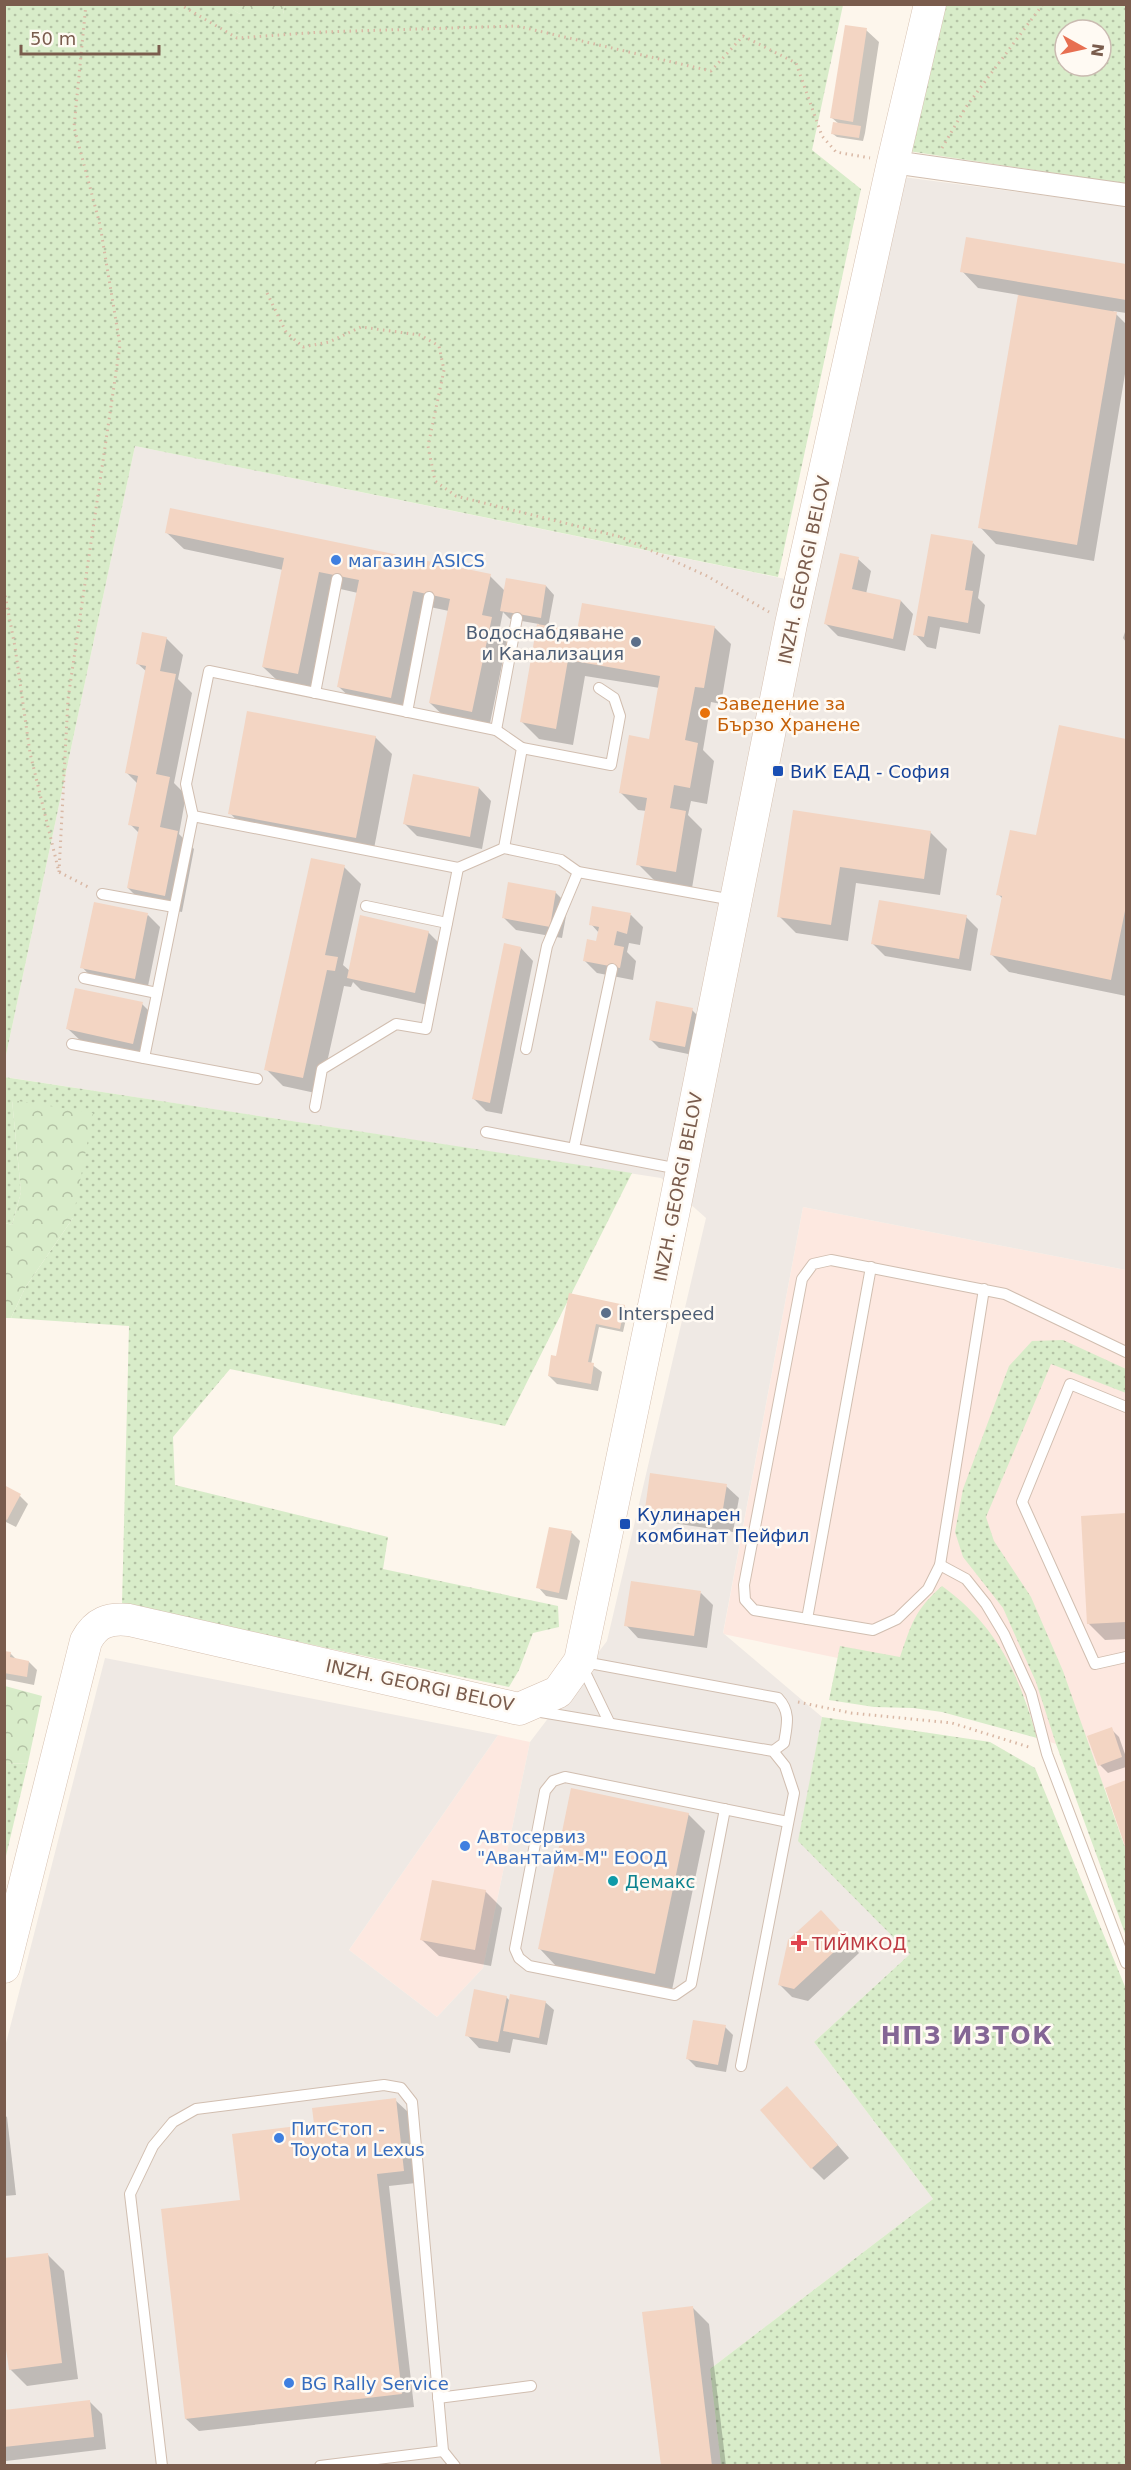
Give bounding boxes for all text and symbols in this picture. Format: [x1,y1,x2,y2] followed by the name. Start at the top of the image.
[21,18,159,56] scale bar
[1053,18,1113,78] north arrow
[30,28,76,49] text: 50 m
[1087,42,1108,58] text: N
[774,473,834,666] street label: INZH. GEORGI BELOV
[348,550,485,571] place label: магазин ASICS
[329,553,343,567] marker: магазин ASICS
[466,622,624,664] place label: Водоснабдяване и Канализация
[629,635,643,649] marker: Водоснабдяване и Канализация
[717,693,860,735] place label: Заведение за Бързо Хранене
[698,706,712,720] marker: Заведение за Бързо Хранене
[790,761,950,782] place label: ВиК ЕАД - София
[771,764,785,778] marker: ВиК ЕАД - София
[649,1090,707,1283] street label: INZH. GEORGI BELOV
[618,1303,715,1324] place label: Interspeed
[599,1306,613,1320] marker: Interspeed
[637,1504,809,1546] place label: Кулинарен комбинат Пейфил
[618,1517,632,1531] marker: Кулинарен комбинат Пейфил
[324,1655,517,1715] street label: INZH. GEORGI BELOV
[477,1826,668,1868] place label: Автосервиз "Авантайм-М" ЕООД
[458,1839,472,1853] marker: Автосервиз "Авантайм-М" ЕООД
[625,1871,696,1892] place label: Демакс
[606,1874,620,1888] marker: Демакс
[811,1933,906,1954] place label: ТИЙМКОД
[790,1934,808,1952] marker: ТИЙМКОД
[881,2022,1053,2050] district label: НПЗ ИЗТОК
[290,2118,425,2160] place label: ПитСтоп - Toyota и Lexus
[272,2131,286,2145] marker: ПитСтоп - Toyota и Lexus
[301,2373,449,2394] place label: BG Rally Service
[282,2376,296,2390] marker: BG Rally Service

